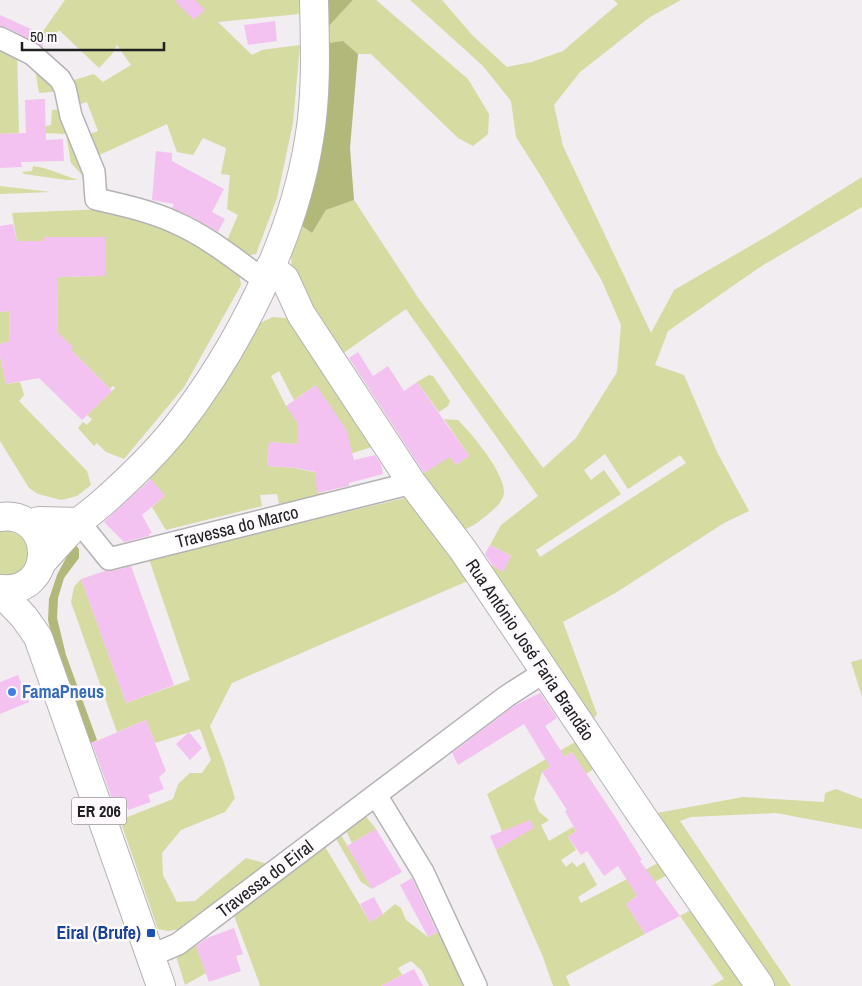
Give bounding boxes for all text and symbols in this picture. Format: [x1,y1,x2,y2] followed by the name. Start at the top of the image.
[22,20,165,52] scale bar
[30,26,57,47] text: 50 m
[173,499,301,554] street label: Travessa do Marco
[460,554,601,746] street label: Rua António José Faria Brandão
[22,679,104,704] place label: FamaPneus
[6,686,18,698] marker: FamaPneus
[72,798,126,824] road number: ER 206
[211,834,318,923] street label: Travessa do Eiral
[57,920,141,945] place label: Eiral (Brufe)
[145,927,157,939] marker: Eiral (Brufe)

